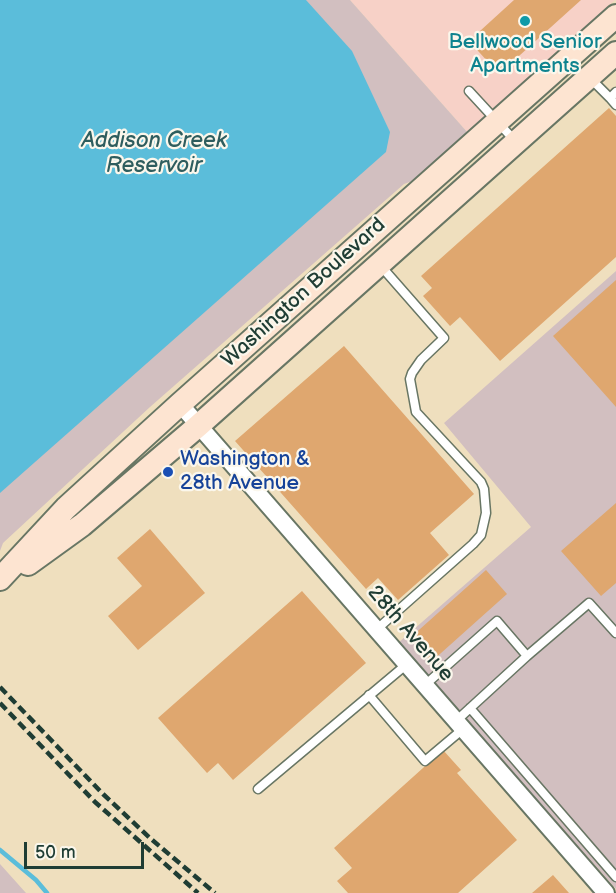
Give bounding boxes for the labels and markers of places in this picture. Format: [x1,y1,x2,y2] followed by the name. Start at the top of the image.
[518,14,532,28] marker: Bellwood Senior Apartments
[448,30,602,80] place label: Bellwood Senior Apartments
[180,447,310,497] place label: Washington & 28th Avenue
[161,465,175,479] marker: Washington & 28th Avenue

